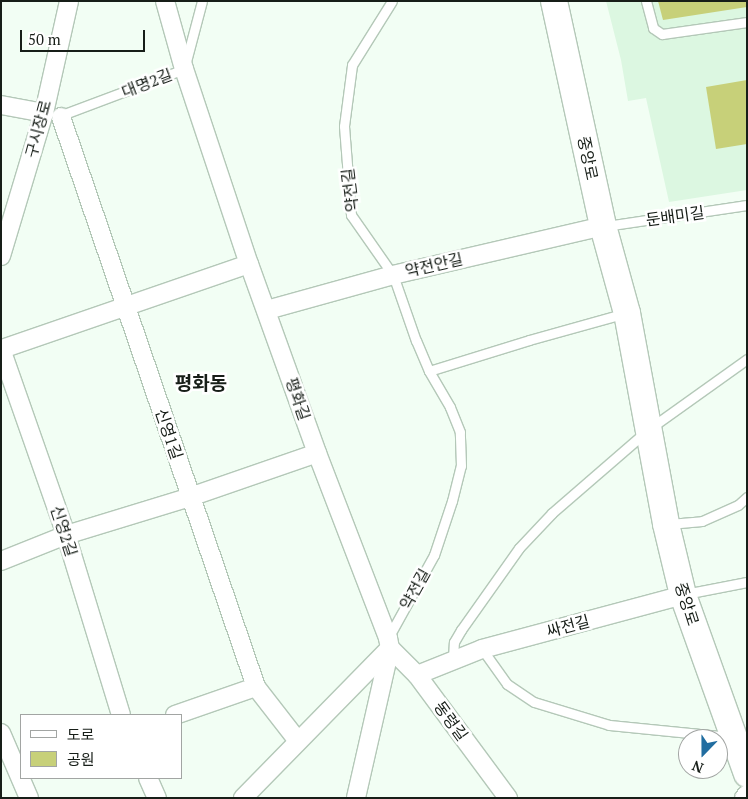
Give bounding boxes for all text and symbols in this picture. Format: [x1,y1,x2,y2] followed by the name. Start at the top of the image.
[22,20,148,52] scale bar
[28,29,61,49] text: 50 m
[119,65,175,101] street label: 대명2길
[21,98,55,160] street label: 구시장로
[574,134,602,182] street label: 중앙로
[338,167,362,213] street label: 약전길
[645,202,705,230] street label: 둔배미길
[403,249,465,281] street label: 약전안길
[175,372,227,394] district label: 평화동
[282,375,314,423] street label: 평화길
[151,406,187,462] street label: 신영1길
[47,503,81,559] street label: 신영2길
[396,565,434,613] street label: 약전길
[671,580,703,628] street label: 중앙로
[544,611,592,641] street label: 싸전길
[430,697,472,745] street label: 동령길
[20,714,182,779] legend
[67,724,95,744] text: 도로
[678,729,728,779] north arrow
[67,749,95,769] text: 공원
[689,757,706,778] text: N

